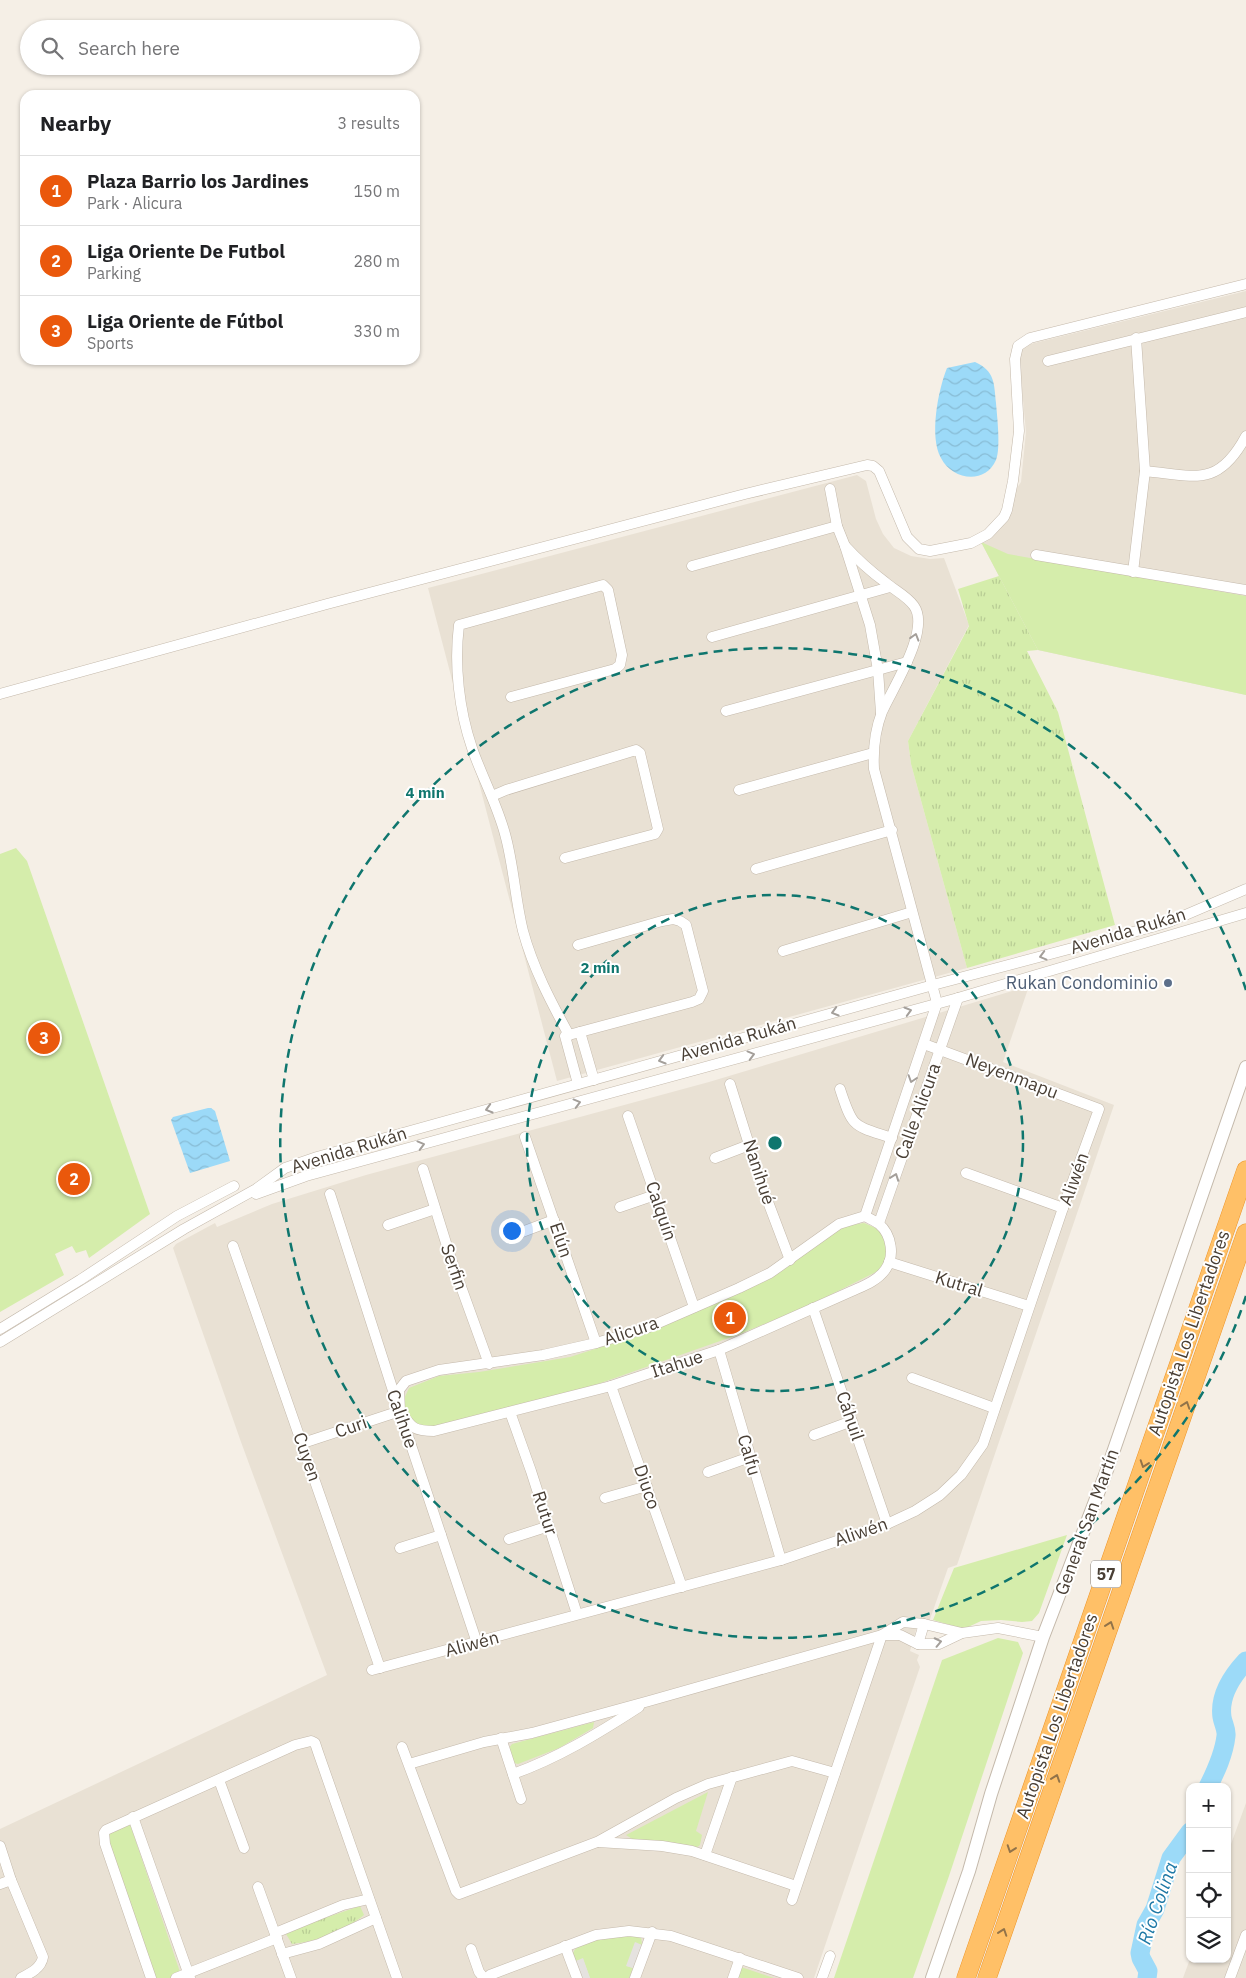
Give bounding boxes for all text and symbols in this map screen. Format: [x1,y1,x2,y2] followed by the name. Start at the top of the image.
[20,20,420,75] search box
[38,34,66,62] icon: search
[78,36,180,60] text: Search here
[40,109,111,137] text: Nearby
[337,113,400,133] text: 3 results
[87,169,309,193] text: Plaza Barrio los Jardines
[51,181,61,201] text: 1
[353,181,400,201] text: 150 m
[87,193,182,213] text: Park · Alicura
[87,239,285,263] text: Liga Oriente De Futbol
[51,251,61,271] text: 2
[353,251,400,271] text: 280 m
[87,263,141,283] text: Parking
[87,309,283,333] text: Liga Oriente de Fútbol
[51,321,61,341] text: 3
[353,321,400,341] text: 330 m
[87,333,134,353] text: Sports
[909,634,919,642] one-way arrow
[405,783,445,802] text: 4 min
[1067,902,1188,959] street label: Avenida Rukán
[1039,950,1047,961] one-way arrow
[580,958,620,977] text: 2 min
[1006,971,1158,994] place label: Rukan Condominio
[1162,977,1174,989] marker: Rukan Condominio
[831,1006,840,1017] one-way arrow
[903,1007,911,1017] one-way arrow
[677,1011,799,1066] street label: Avenida Rukán
[28,1019,60,1057] pin: 3
[963,1047,1062,1104] street label: Neyenmapu
[746,1050,754,1060] one-way arrow
[658,1055,667,1065] one-way arrow
[889,1059,946,1162] street label: Calle Alicura
[908,1074,918,1083] one-way arrow
[573,1098,581,1108] one-way arrow
[485,1104,493,1114] one-way arrow
[288,1121,409,1178] street label: Avenida Rukán
[766,1134,784,1152] centre of rings
[738,1136,781,1208] street label: Nanihué
[416,1141,424,1151] one-way arrow
[1053,1149,1094,1209] street label: Aliwén
[58,1160,90,1198] pin: 2
[889,1173,899,1182] one-way arrow
[641,1178,682,1243] street label: Calquín
[499,1218,525,1244] your location
[545,1219,578,1261] street label: Elún
[1143,1227,1235,1439] street label: Autopista Los Libertadores
[436,1241,473,1293] street label: Serfin
[932,1265,986,1302] street label: Kutral
[714,1299,746,1337] pin: 1
[600,1310,662,1351] street label: Alicura
[648,1344,706,1383] street label: Itahue
[382,1386,423,1451] street label: Calihue
[831,1388,870,1444] street label: Cáhuil
[1180,1402,1190,1410] one-way arrow
[332,1410,370,1443] street label: Curi
[288,1429,327,1484] street label: Cuyen
[732,1432,767,1478] street label: Calfu
[1049,1445,1124,1598] street label: General San Martín
[1140,1460,1150,1468] one-way arrow
[629,1461,666,1512] street label: Diuco
[528,1488,563,1538] street label: Rutur
[831,1512,890,1551] street label: Aliwén
[1091,1560,1121,1588] road number: 57
[1011,1610,1103,1822] street label: Autopista Los Libertadores
[1104,1621,1114,1630] one-way arrow
[442,1625,501,1662] street label: Aliwén
[934,1638,942,1648] one-way arrow
[1051,1775,1061,1783] one-way arrow
[1186,1783,1231,1963] map controls
[1186,1783,1231,1828] button: +
[1186,1828,1231,1873] button: −
[1006,1845,1016,1853] one-way arrow
[1132,1859,1182,1947] water label: Río Colina
[1186,1873,1231,1918] button: locate
[1186,1918,1231,1963] button: layers
[997,1928,1007,1937] one-way arrow

